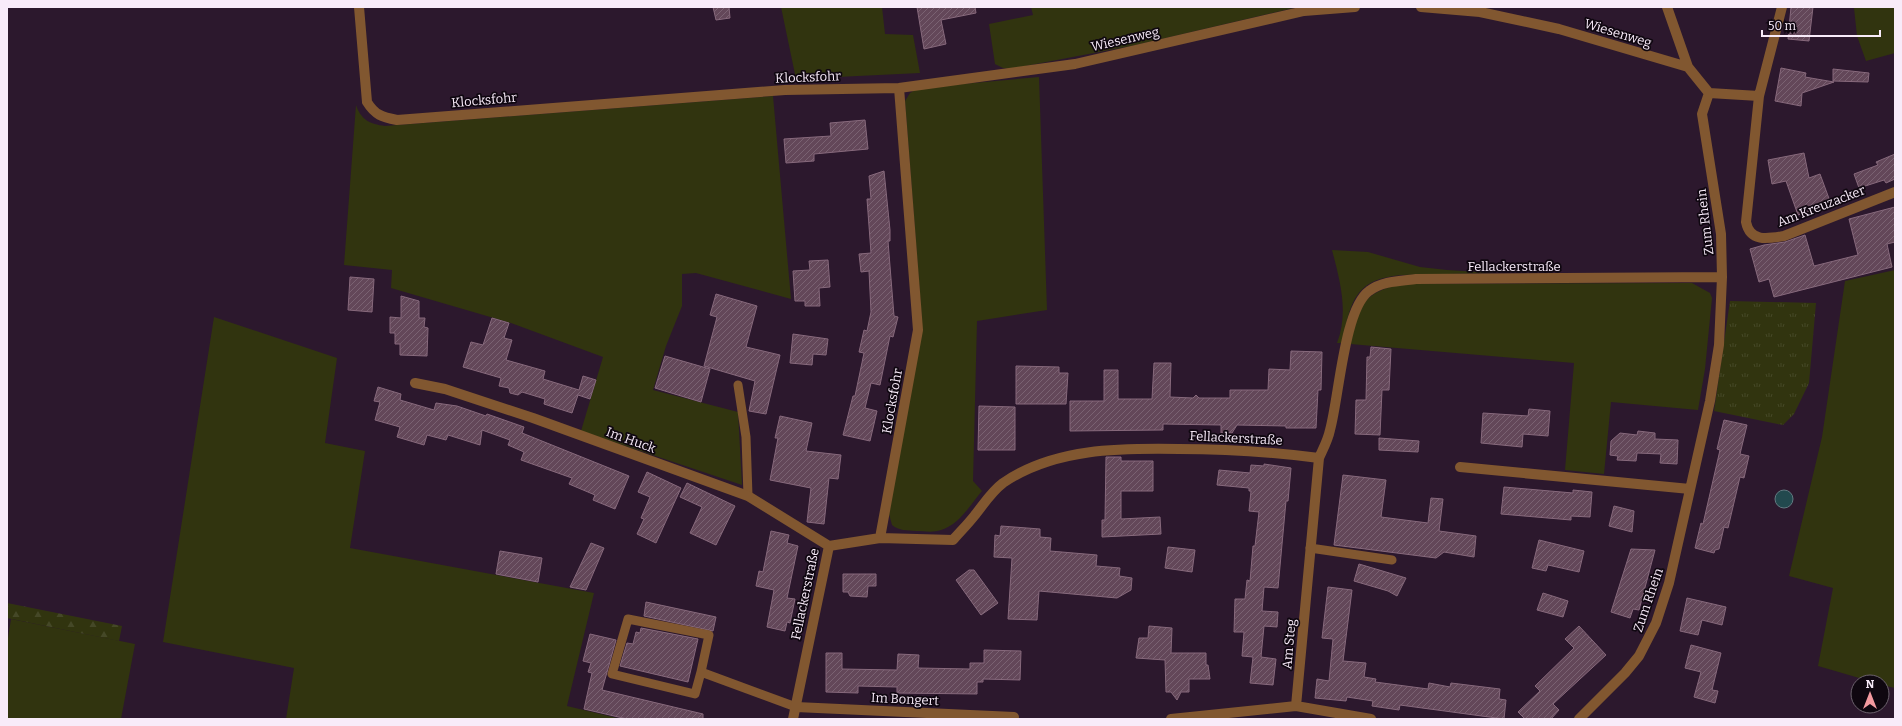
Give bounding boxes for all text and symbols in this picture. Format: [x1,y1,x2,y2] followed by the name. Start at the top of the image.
[1762,12,1880,38] scale bar
[1583,16,1653,50] street label: Wiesenweg
[1768,19,1797,33] text: 50 m
[1089,24,1161,54] street label: Wiesenweg
[775,68,841,86] street label: Klocksfohr
[451,90,518,110] street label: Klocksfohr
[1775,182,1867,230] street label: Am Kreuzacker
[1693,187,1717,256] street label: Zum Rhein
[1467,259,1561,274] street label: Fellackerstraße
[879,367,905,435] street label: Klocksfohr
[604,424,658,456] street label: Im Huck
[1189,428,1283,448] street label: Fellackerstraße
[788,547,822,641] street label: Fellackerstraße
[1630,565,1666,634] street label: Zum Rhein
[1279,618,1299,670] street label: Am Steg
[1850,674,1890,714] north arrow
[1866,678,1875,691] text: N
[871,690,940,708] street label: Im Bongert

